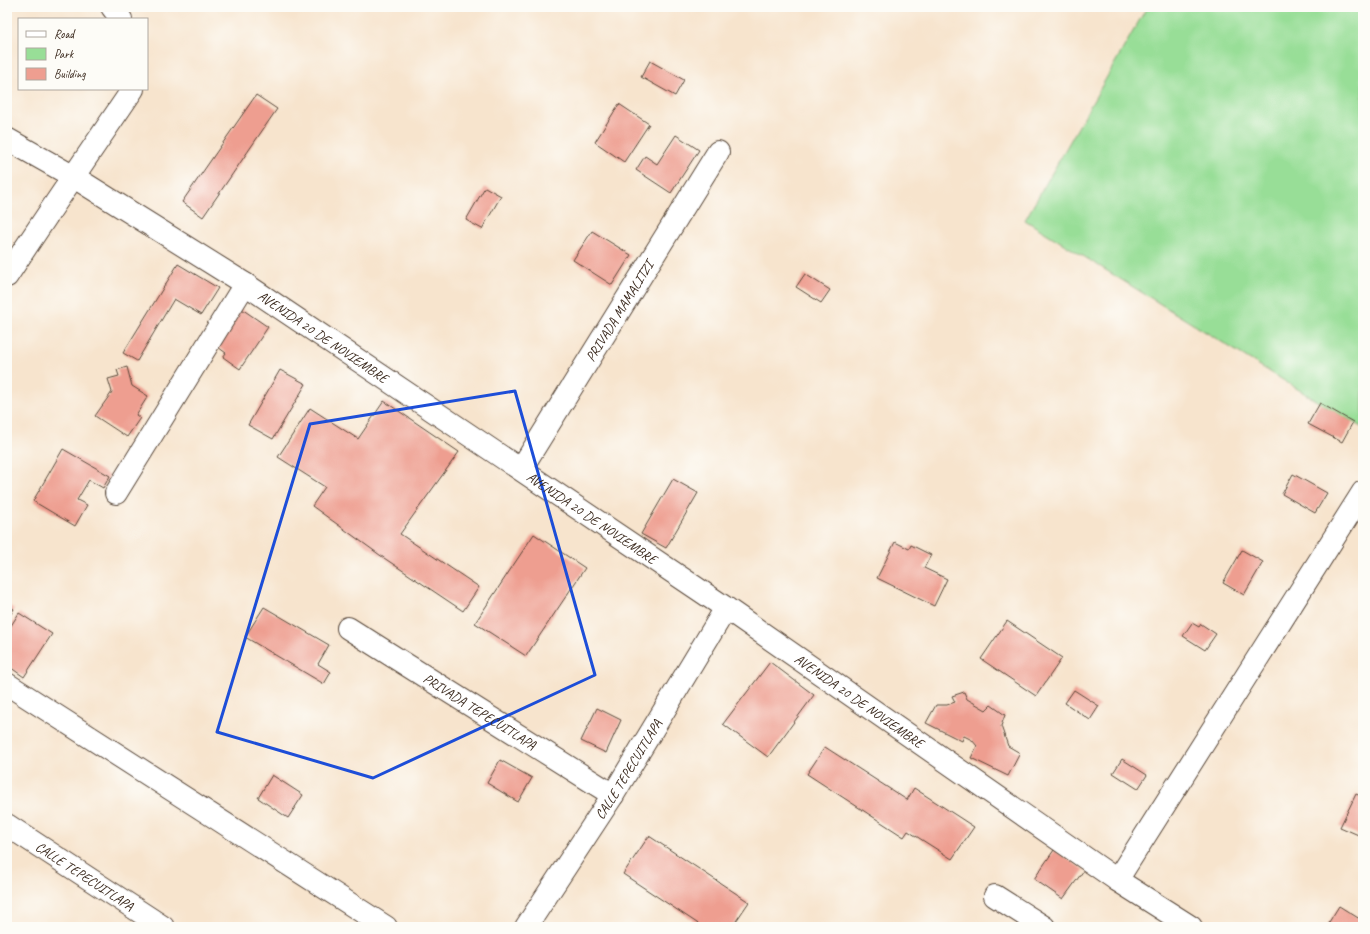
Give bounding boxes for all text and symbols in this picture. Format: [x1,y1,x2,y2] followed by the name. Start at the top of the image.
[18,18,148,90] legend
[54,26,76,42] text: Road
[54,46,75,62] text: Park
[54,66,86,82] text: Building
[582,255,659,364] street label: PRIVADA MAMALITZI
[255,287,393,388] street label: AVENIDA 20 DE NOVIEMBRE
[524,468,662,569] street label: AVENIDA 20 DE NOVIEMBRE
[792,650,929,753] street label: AVENIDA 20 DE NOVIEMBRE
[420,669,540,754] street label: PRIVADA TEPECUITLAPA
[591,716,666,822] street label: CALLE TEPECUITLAPA
[33,838,138,915] street label: CALLE TEPECUITLAPA

